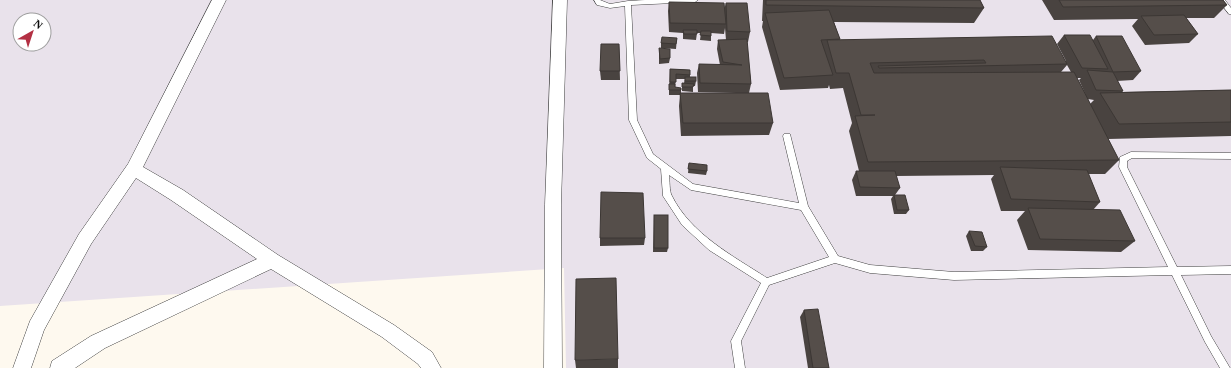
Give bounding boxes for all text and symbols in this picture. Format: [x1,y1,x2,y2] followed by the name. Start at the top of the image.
[12,12,52,52] north arrow
[31,17,45,31] text: N

